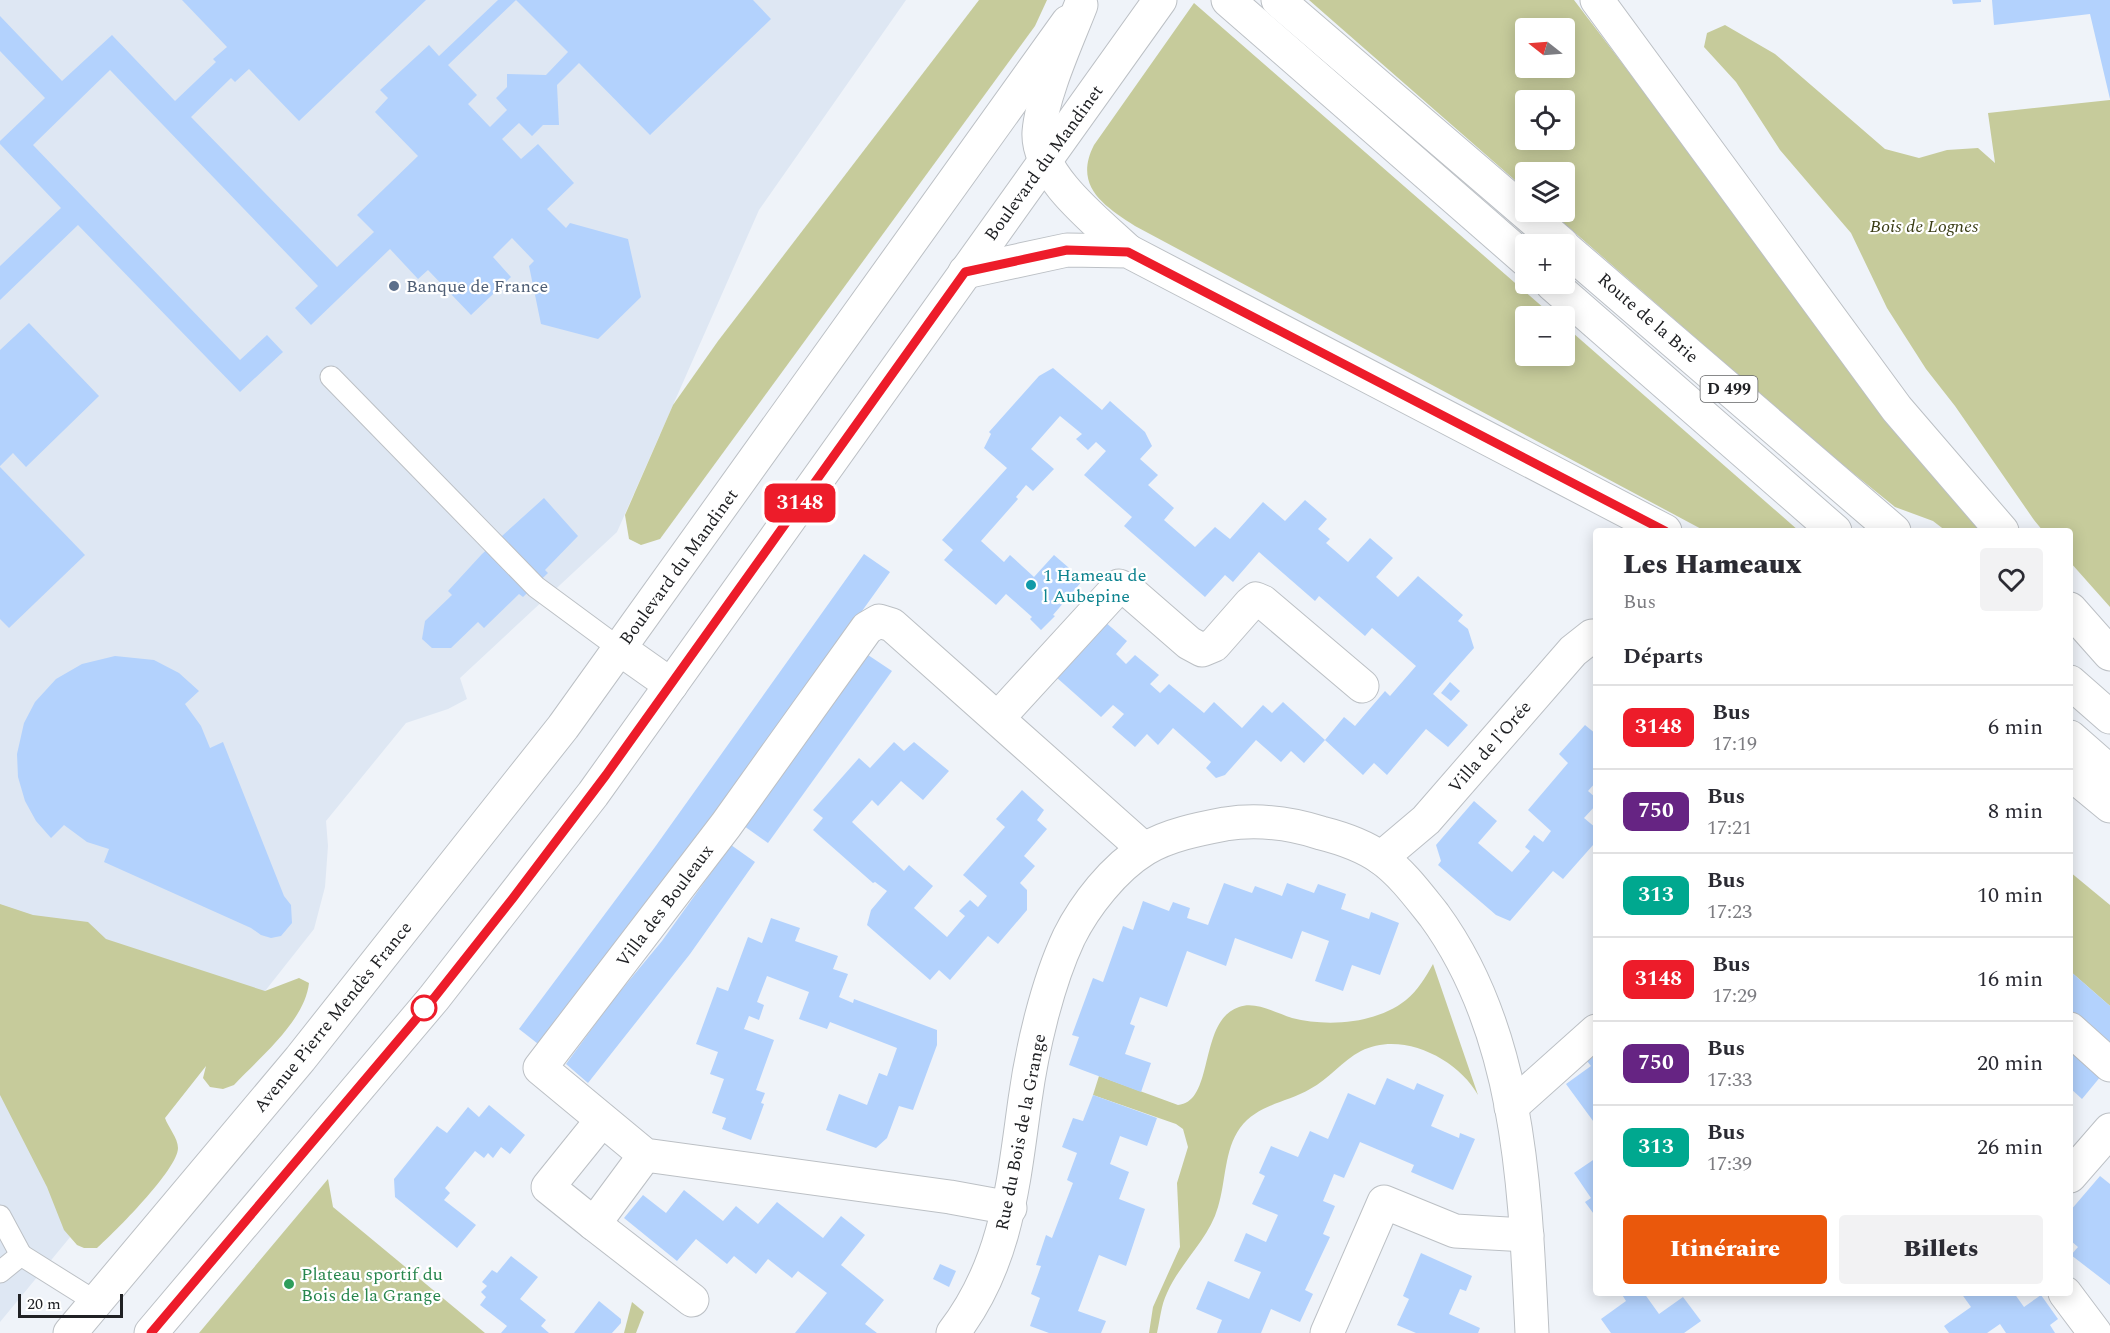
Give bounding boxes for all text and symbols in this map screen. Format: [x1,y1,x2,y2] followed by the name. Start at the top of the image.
[1515,18,1575,78] north arrow
[1515,18,1575,366] map controls
[978,79,1110,247] street label: Boulevard du Mandinet
[1515,90,1575,150] button: locate
[1515,162,1575,222] button: layers
[1870,213,1979,240] park label: Bois de Lognes
[1515,234,1575,294] button: +
[1591,266,1705,370] street label: Route de la Brie
[406,273,548,300] place label: Banque de France
[387,279,401,293] marker: Banque de France
[1515,306,1575,366] button: −
[1700,376,1758,402] road number: D 499
[613,483,745,651] street label: Boulevard du Mandinet
[758,484,842,522] line badge: 3148
[776,487,824,519] text: 3148
[1623,543,1802,586] text: Les Hameaux
[1980,548,2043,611] button: heart
[1043,562,1146,610] place label: 1 Hameau de l Aubepine
[1024,578,1038,592] marker: 1 Hameau de l Aubepine
[1623,587,1656,617] text: Bus
[1623,640,1703,673] text: Départs
[1442,695,1538,799] street label: Villa de l'Orée
[1712,696,1750,729] text: Bus
[1635,711,1682,743] text: 3148
[1988,711,2043,744] text: 6 min
[1712,729,1757,759] text: 17:19
[1707,780,1745,813] text: Bus
[1638,795,1674,827] text: 750
[1988,795,2043,828] text: 8 min
[1707,813,1752,843] text: 17:21
[610,839,720,973] street label: Villa des Bouleaux
[1707,864,1745,897] text: Bus
[1638,879,1674,911] text: 313
[1977,879,2043,912] text: 10 min
[1707,897,1752,927] text: 17:23
[247,916,419,1118] street label: Avenue Pierre Mendès France
[1712,948,1750,981] text: Bus
[1635,963,1682,995] text: 3148
[1977,963,2043,996] text: 16 min
[1712,981,1757,1011] text: 17:29
[411,995,437,1021] unlabelled marker
[989,1031,1053,1233] street label: Rue du Bois de la Grange
[1707,1032,1745,1065] text: Bus
[1638,1047,1674,1079] text: 750
[1977,1047,2043,1080] text: 20 min
[1707,1065,1752,1095] text: 17:33
[1707,1116,1745,1149] text: Bus
[1638,1131,1674,1163] text: 313
[1977,1131,2043,1164] text: 26 min
[1707,1149,1752,1179] text: 17:39
[1623,1215,1827,1284] button: Itinéraire
[1839,1215,2043,1284] button: Billets
[301,1261,443,1309] place label: Plateau sportif du Bois de la Grange
[282,1277,296,1291] marker: Plateau sportif du Bois de la Grange
[18,1291,123,1318] scale bar
[27,1292,61,1316] text: 20 m

